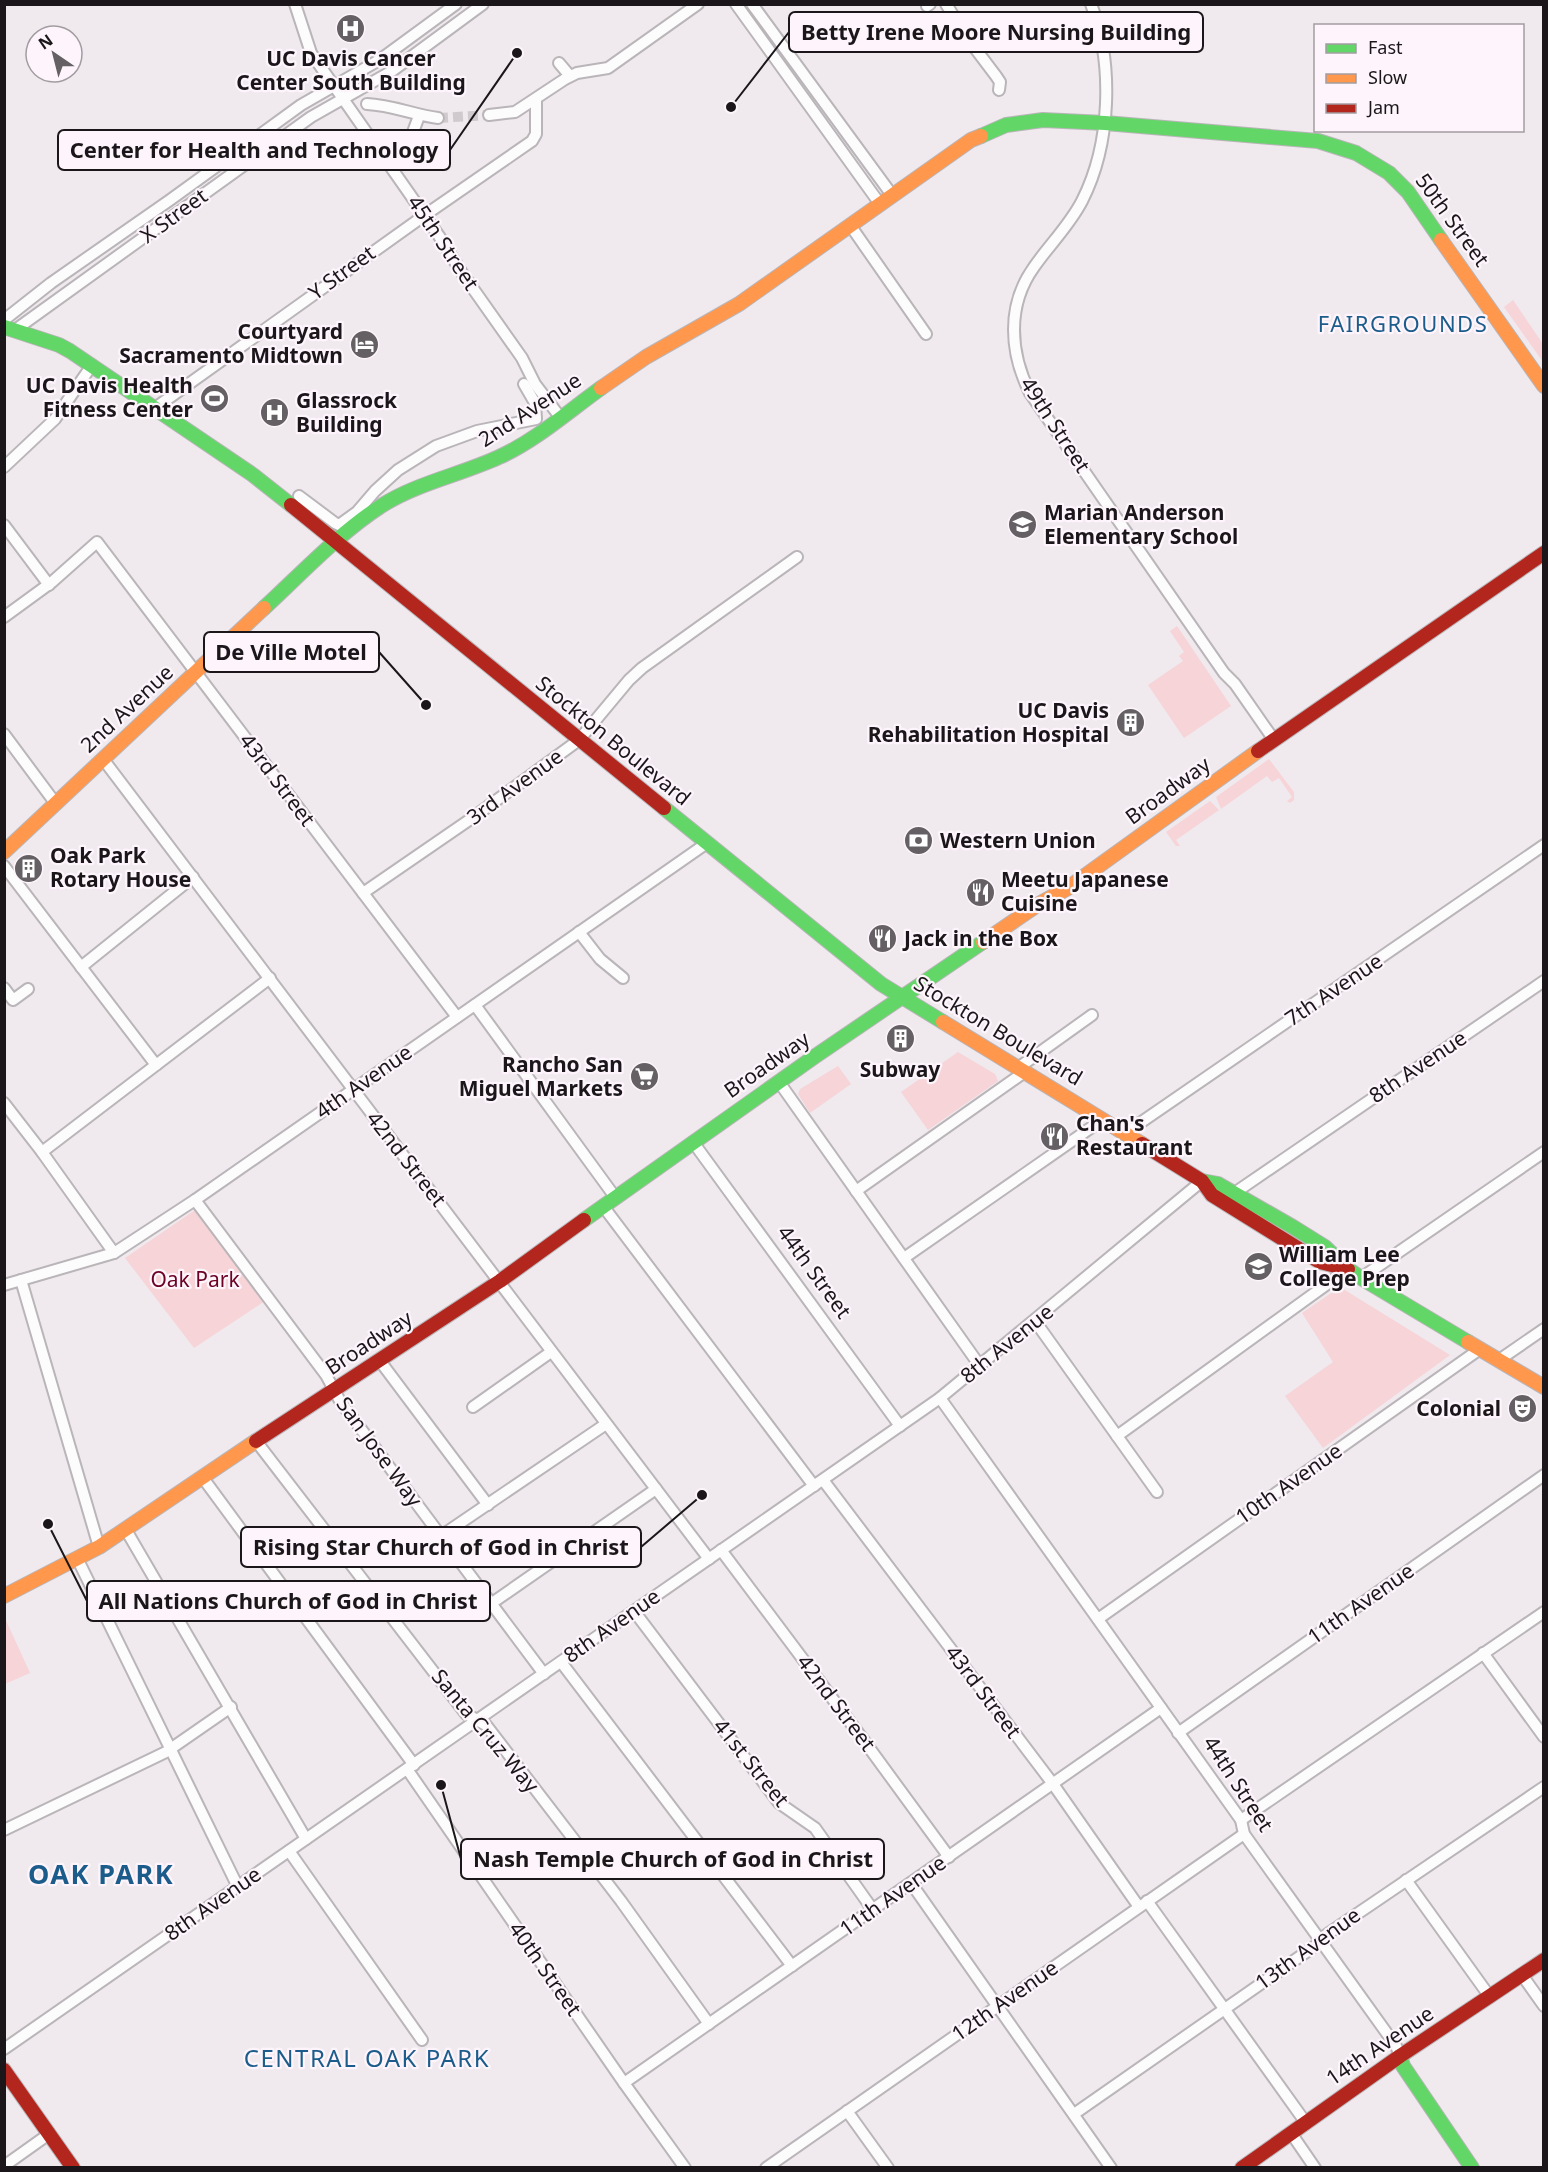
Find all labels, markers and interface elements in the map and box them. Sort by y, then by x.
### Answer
hospital icon: UC Davis Cancer Center South Building [335,12,367,44]
callout: Betty Irene Moore Nursing Building [789,12,1203,52]
text: Betty Irene Moore Nursing Building [801,16,1191,46]
north arrow [24,24,84,84]
legend [1314,24,1524,132]
text: N [34,29,57,54]
text: Fast [1368,35,1403,59]
place label: UC Davis Cancer Center South Building [236,44,466,96]
text: Slow [1368,65,1407,89]
text: Jam [1366,95,1400,119]
callout: Center for Health and Technology [58,130,450,170]
text: Center for Health and Technology [70,134,439,164]
street label: 50th Street [1410,167,1496,272]
street label: X Street [134,181,213,249]
street label: 45th Street [402,190,486,296]
street label: Y Street [302,238,381,306]
district label: FAIRGROUNDS [1318,308,1488,338]
place label: Courtyard Sacramento Midtown [119,317,343,369]
hotel icon: Courtyard Sacramento Midtown [348,328,380,360]
street label: 2nd Avenue [473,366,586,453]
place label: UC Davis Health Fitness Center [26,371,194,423]
street label: 49th Street [1014,371,1097,478]
sports icon: UC Davis Health Fitness Center [198,382,230,414]
place label: Glassrock Building [296,386,398,438]
hospital icon: Glassrock Building [259,397,291,429]
place label: Marian Anderson Elementary School [1044,498,1238,550]
school or university icon: Marian Anderson Elementary School [1007,509,1039,541]
callout: De Ville Motel [204,632,379,672]
text: De Ville Motel [215,636,367,666]
street label: 2nd Avenue [74,658,179,758]
street label: Stockton Boulevard [530,669,697,811]
place label: UC Davis Rehabilitation Hospital [868,696,1109,748]
building icon: UC Davis Rehabilitation Hospital [1114,707,1146,739]
street label: 43rd Street [234,727,322,832]
street label: 3rd Avenue [461,742,568,831]
street label: Broadway [1119,750,1216,830]
bank icon: Western Union [903,825,935,857]
place label: Western Union [940,826,1096,854]
place label: Oak Park Rotary House [50,841,191,893]
building icon: Oak Park Rotary House [13,852,45,884]
place label: Meetu Japanese Cuisine [1001,865,1169,917]
restaurant icon: Meetu Japanese Cuisine [964,876,996,908]
restaurant icon: Jack in the Box [867,923,899,955]
place label: Jack in the Box [902,924,1059,952]
street label: 7th Avenue [1279,946,1388,1032]
street label: Stockton Boulevard [909,969,1088,1091]
building icon: Subway [884,1023,916,1055]
street label: 8th Avenue [1363,1023,1472,1109]
street label: Broadway [718,1024,815,1104]
street label: 4th Avenue [310,1038,417,1125]
place label: Rancho San Miguel Markets [459,1050,623,1102]
place label: Subway [860,1055,940,1083]
supermarket icon: Rancho San Miguel Markets [628,1061,660,1093]
street label: 42nd Street [361,1105,453,1212]
place label: Chan's Restaurant [1076,1109,1193,1161]
restaurant icon: Chan's Restaurant [1039,1120,1071,1152]
street label: 44th Street [772,1219,858,1324]
place label: William Lee College Prep [1279,1240,1410,1292]
school or university icon: William Lee College Prep [1242,1251,1274,1283]
park label: Oak Park [150,1265,240,1293]
street label: 8th Avenue [954,1297,1059,1389]
street label: Broadway [320,1303,418,1381]
street label: San Jose Way [331,1391,429,1512]
theatre icon: Colonial [1506,1393,1538,1425]
place label: Colonial [1416,1394,1501,1422]
street label: 10th Avenue [1230,1436,1347,1530]
callout: Rising Star Church of God in Christ [241,1527,641,1567]
text: Rising Star Church of God in Christ [253,1531,629,1561]
street label: 11th Avenue [1302,1556,1419,1650]
callout: All Nations Church of God in Christ [87,1581,490,1621]
street label: 8th Avenue [558,1582,665,1669]
text: All Nations Church of God in Christ [99,1585,477,1615]
street label: 43rd Street [940,1639,1028,1744]
street label: 42nd Street [791,1648,883,1757]
street label: Santa Cruz Way [426,1663,546,1798]
street label: 41st Street [708,1712,796,1813]
street label: 44th Street [1197,1730,1280,1837]
callout: Nash Temple Church of God in Christ [461,1839,884,1879]
text: Nash Temple Church of God in Christ [473,1843,873,1873]
street label: 11th Avenue [834,1848,951,1942]
district label: OAK PARK [28,1855,174,1892]
street label: 8th Avenue [159,1860,266,1947]
street label: 13th Avenue [1249,1900,1366,1996]
street label: 40th Street [503,1916,589,2021]
street label: 12th Avenue [946,1953,1063,2047]
street label: 14th Avenue [1320,1999,1439,2091]
district label: CENTRAL OAK PARK [244,2041,490,2074]

